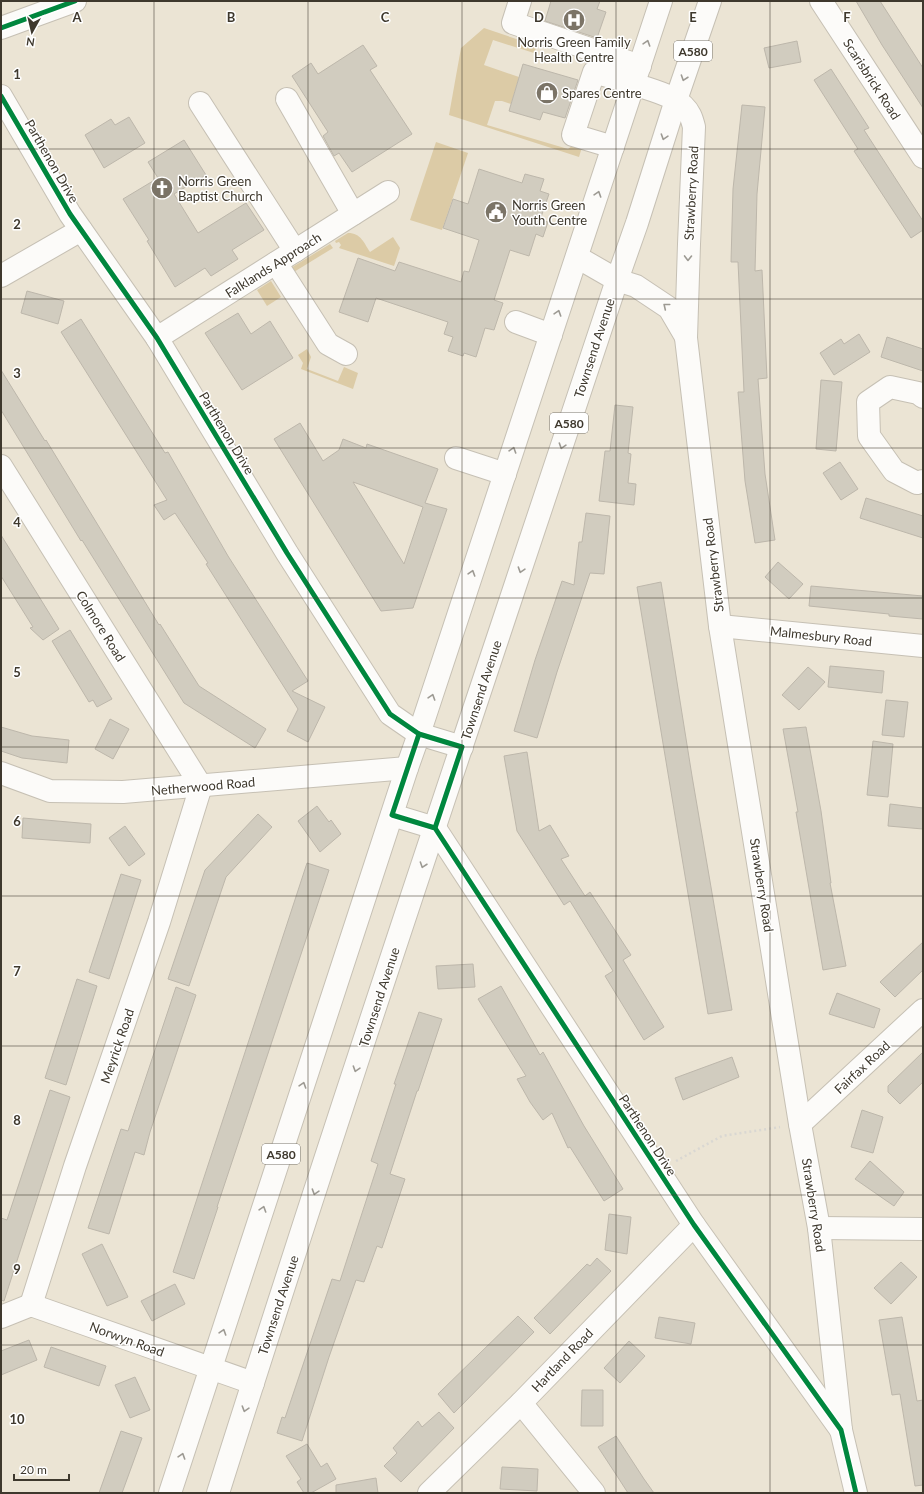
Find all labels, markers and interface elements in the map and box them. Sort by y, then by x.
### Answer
hospital icon: Norris Green Family Health Centre [561,7,587,33]
text: A [71,9,82,25]
text: B [227,9,236,25]
text: C [381,9,390,25]
text: D [534,9,544,25]
text: E [689,9,697,25]
text: F [843,9,851,25]
north arrow [12,12,52,52]
place label: Norris Green Family Health Centre [517,34,631,65]
text: N [25,35,36,49]
street label: Scarisbrick Road [840,36,904,122]
one-way arrow [642,40,651,47]
road number: A580 [674,41,712,61]
text: 1 [13,66,21,82]
one-way arrow [680,74,689,81]
shop icon: Spares Centre [534,80,560,106]
place label: Spares Centre [562,85,642,101]
street label: Parthenon Drive [22,116,82,206]
one-way arrow [660,133,669,140]
street label: Strawberry Road [681,145,701,241]
place label: Norris Green Baptist Church [178,173,263,204]
church icon: Norris Green Baptist Church [149,175,175,201]
one-way arrow [593,190,601,197]
place label: Norris Green Youth Centre [512,197,587,228]
public building icon: Norris Green Youth Centre [483,199,509,225]
text: 2 [13,216,21,232]
street label: Falklands Approach [222,229,324,301]
one-way arrow [684,255,692,261]
street label: Townsend Avenue [570,296,618,400]
one-way arrow [663,304,670,311]
one-way arrow [553,310,562,317]
text: 3 [13,365,21,381]
street label: Parthenon Drive [196,389,258,477]
road number: A580 [550,413,588,433]
one-way arrow [558,443,567,450]
one-way arrow [508,447,517,454]
text: 4 [13,514,21,530]
street label: Strawberry Road [699,517,727,613]
one-way arrow [517,566,526,573]
one-way arrow [467,570,476,577]
street label: Colmore Road [73,588,129,664]
street label: Malmesbury Road [769,623,873,649]
street label: Townsend Avenue [457,638,505,742]
text: 5 [13,664,21,680]
one-way arrow [427,694,435,701]
street label: Netherwood Road [150,773,256,799]
text: 6 [13,813,21,829]
street label: Strawberry Road [747,837,777,933]
one-way arrow [419,862,427,869]
street label: Townsend Avenue [355,945,403,1049]
text: 7 [13,963,21,979]
street label: Meyrick Road [97,1006,137,1086]
street label: Fairfax Road [831,1037,893,1097]
one-way arrow [352,1065,361,1072]
one-way arrow [298,1082,307,1089]
street label: Parthenon Drive [616,1091,680,1179]
text: 8 [13,1112,21,1128]
road number: A580 [262,1144,300,1164]
street label: Strawberry Road [799,1157,829,1253]
one-way arrow [311,1188,320,1195]
one-way arrow [258,1205,267,1212]
street label: Townsend Avenue [254,1253,302,1357]
text: 9 [13,1261,21,1277]
street label: Norwyn Road [88,1318,166,1360]
street label: Hartland Road [528,1325,596,1395]
one-way arrow [218,1329,226,1336]
one-way arrow [241,1405,250,1412]
text: 10 [9,1411,25,1427]
one-way arrow [177,1453,186,1460]
scale bar [14,1456,69,1482]
text: 20 m [20,1462,47,1477]

